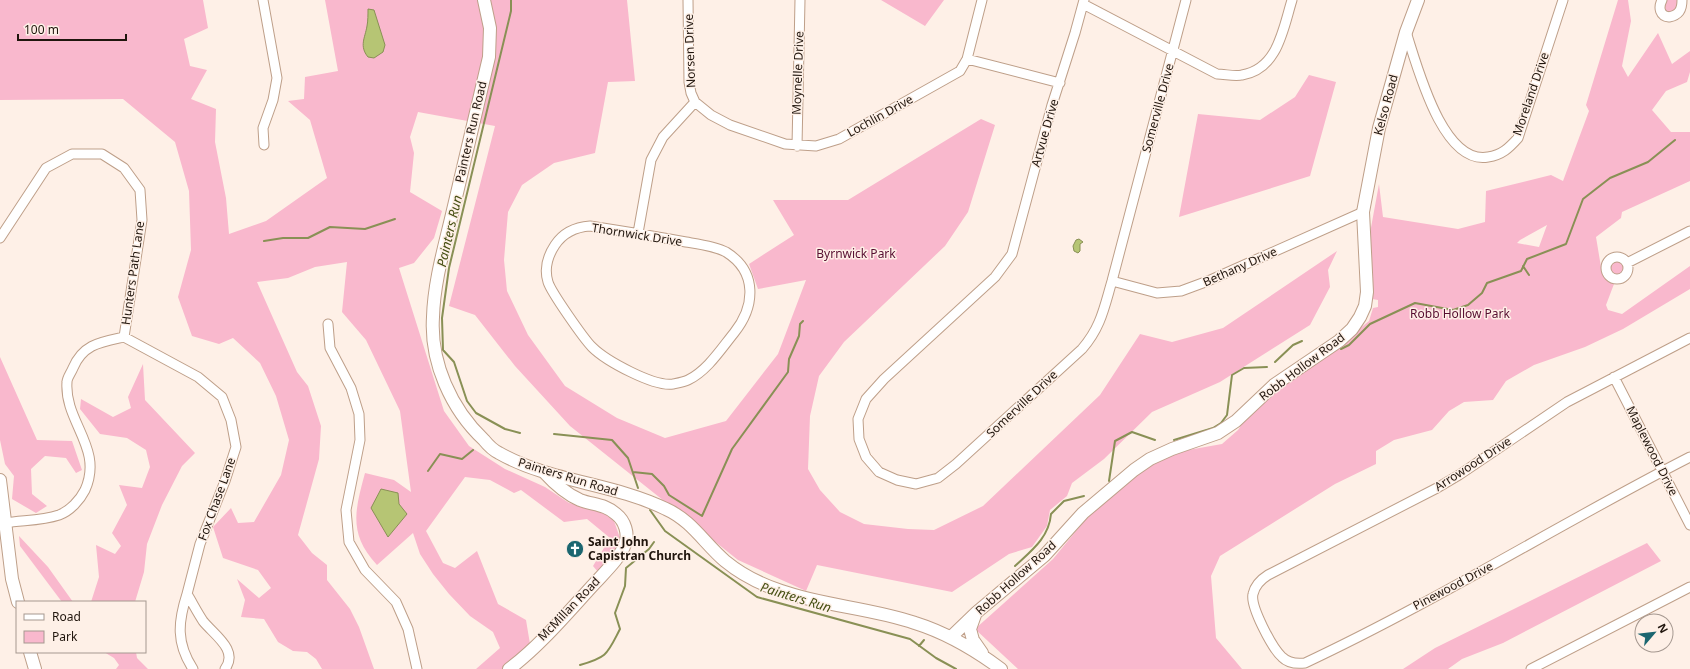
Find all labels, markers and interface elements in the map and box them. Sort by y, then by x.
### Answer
street label: Norsen Drive [680,13,699,88]
scale bar [18,16,126,42]
text: 100 m [24,21,59,38]
street label: Moynelle Drive [788,30,807,115]
street label: Moreland Drive [1508,50,1553,138]
street label: Somerville Drive [1137,61,1178,154]
street label: Kelso Road [1369,73,1402,137]
street label: Painters Run Road [451,79,490,184]
street label: Lochlin Drive [844,90,916,141]
street label: Artvue Drive [1027,97,1062,169]
water label: Painters Run [432,193,466,269]
street label: Thornwick Drive [591,219,684,250]
street label: Hunters Path Lane [117,220,148,326]
street label: Bethany Drive [1200,243,1280,290]
park label: Byrnwick Park [816,245,896,262]
park label: Robb Hollow Park [1410,305,1511,322]
street label: Robb Hollow Road [1255,329,1348,404]
street label: Somerville Drive [982,366,1061,441]
street label: Maplewood Drive [1622,403,1683,499]
street label: Arrowood Drive [1431,432,1515,495]
street label: Painters Run Road [516,453,620,500]
street label: Fox Chase Lane [194,455,240,543]
place label: Saint John Capistran Church [588,533,691,564]
street label: Robb Hollow Road [972,537,1060,619]
church icon: Saint John Capistran Church [565,539,585,559]
street label: Pinewood Drive [1410,557,1496,614]
street label: McMillan Road [534,573,604,644]
water label: Painters Run [758,578,834,616]
legend [16,601,146,653]
text: Road [52,608,81,625]
north arrow [1634,613,1674,653]
text: N [1655,621,1672,636]
text: Park [52,628,78,645]

